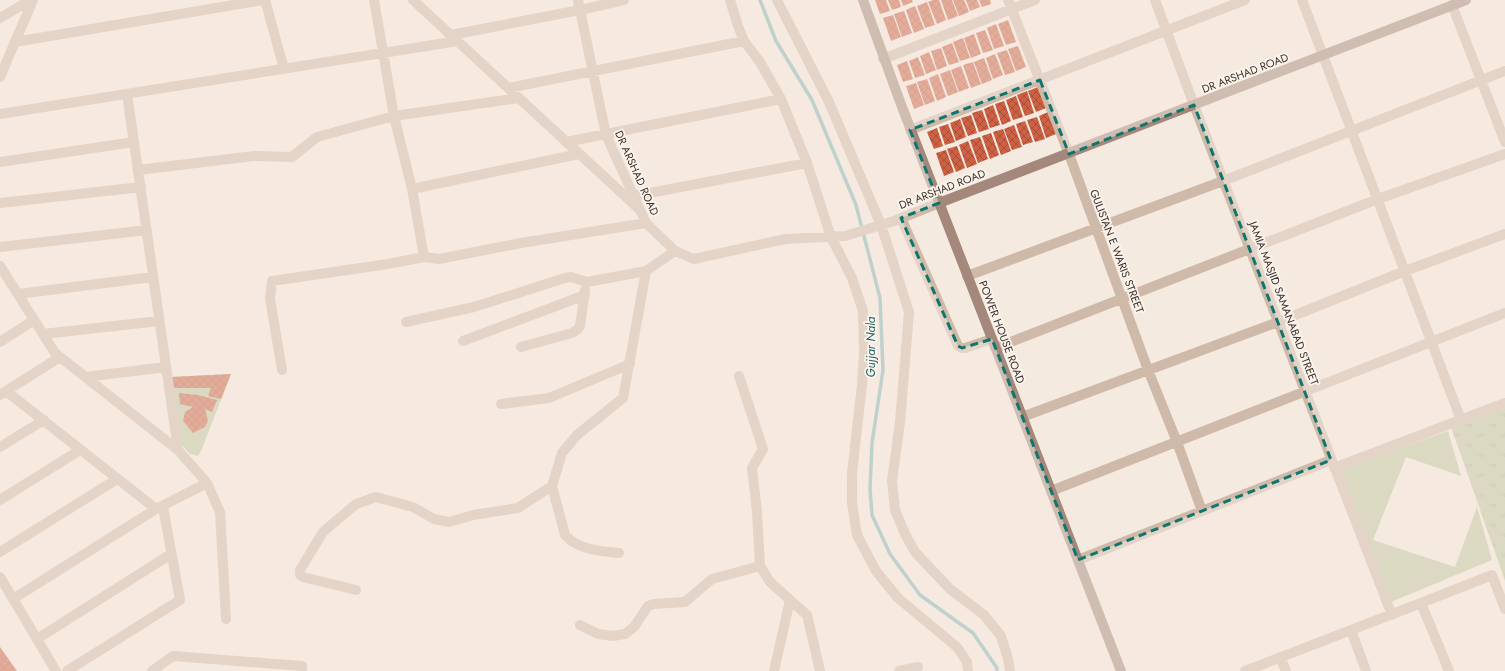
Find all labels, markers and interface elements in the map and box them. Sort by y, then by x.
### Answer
street label: DR ARSHAD ROAD [1199,49,1291,97]
street label: DR ARSHAD ROAD [611,128,663,219]
street label: DR ARSHAD ROAD [896,165,988,213]
street label: GULISTAN E WARIS STREET [1086,187,1148,315]
street label: JAMIA MASJID SAMANABAD STREET [1245,217,1323,387]
street label: POWER HOUSE ROAD [975,278,1029,386]
water label: Gujjar Nala [862,316,880,377]

